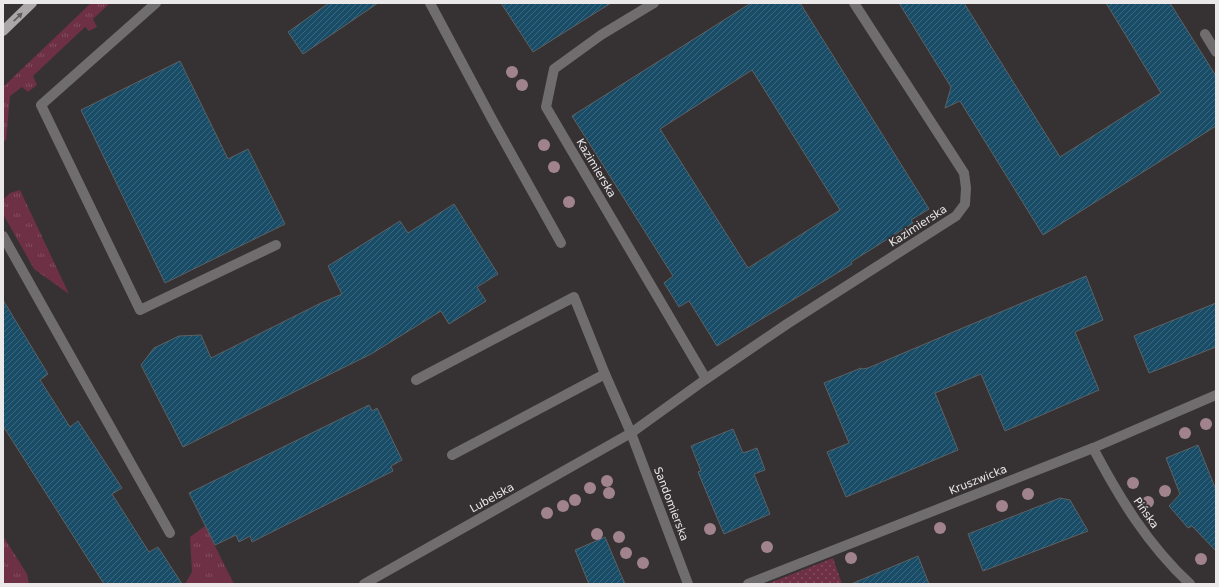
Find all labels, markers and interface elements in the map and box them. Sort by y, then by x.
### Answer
one-way arrow [13,12,23,22]
street label: Kazimierska [573,136,619,200]
street label: Kazimierska [887,202,949,250]
street label: Kruszwicka [947,463,1009,497]
street label: Sandomierska [651,465,691,543]
street label: Lubelska [468,481,516,515]
street label: Pińska [1131,495,1161,531]

